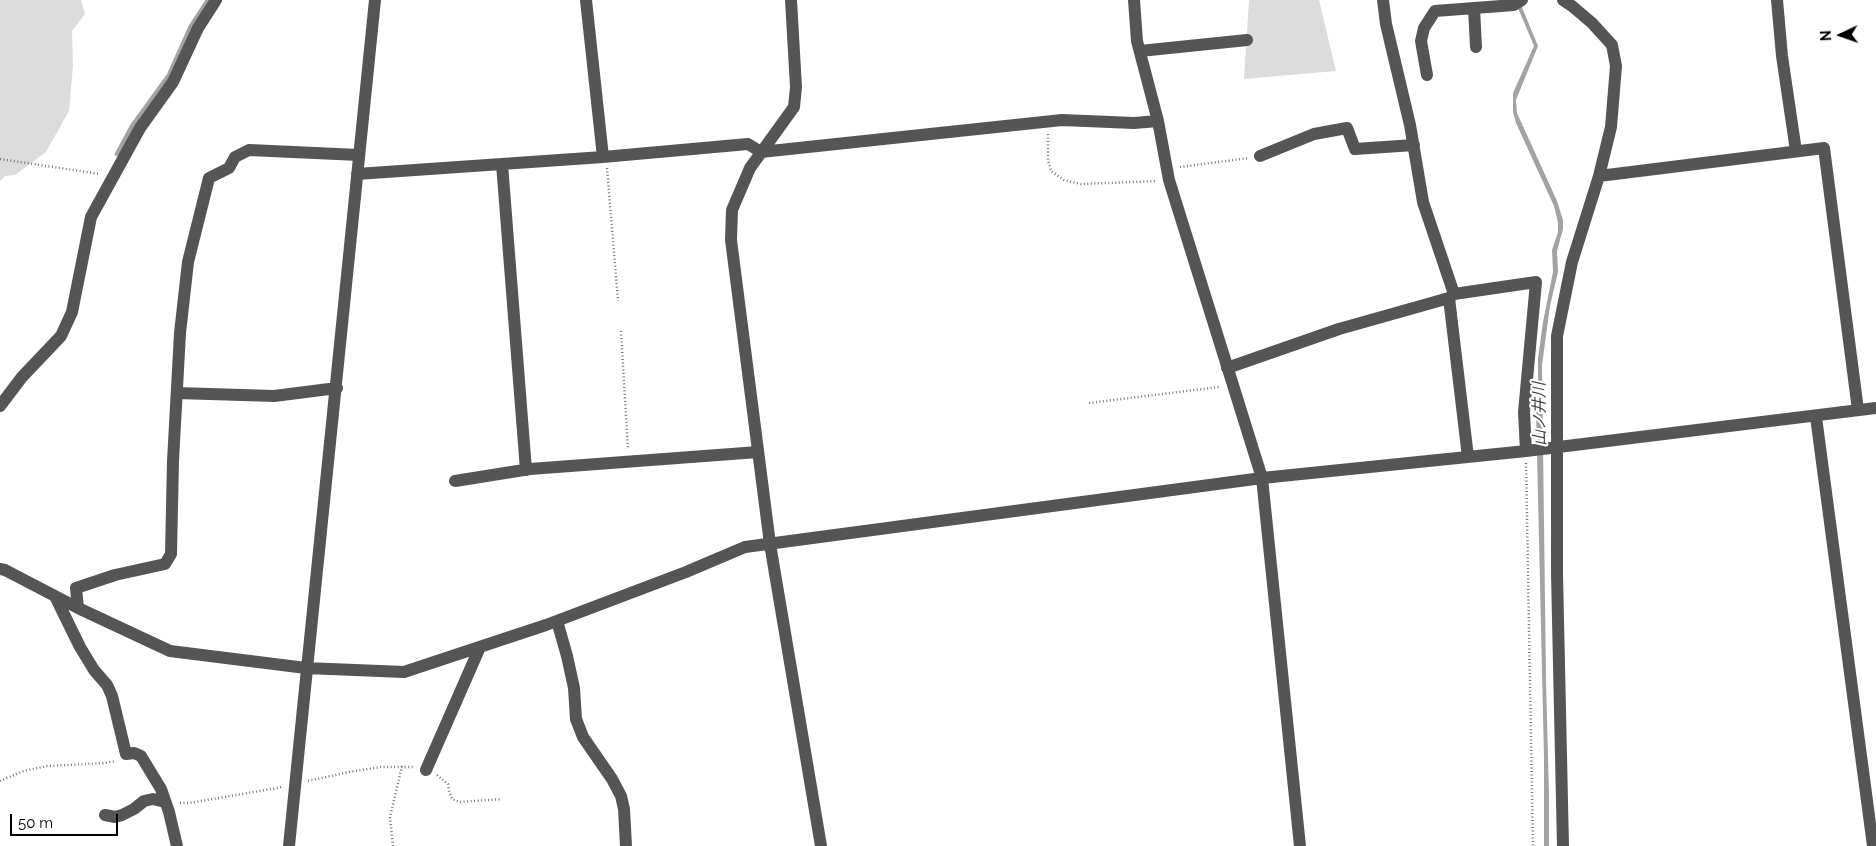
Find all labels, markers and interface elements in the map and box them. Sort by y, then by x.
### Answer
north arrow [1816,10,1866,60]
text: N [1818,30,1834,42]
water label: 山ノ井川 [1530,382,1550,446]
scale bar [12,804,120,836]
text: 50 m [18,814,53,832]

